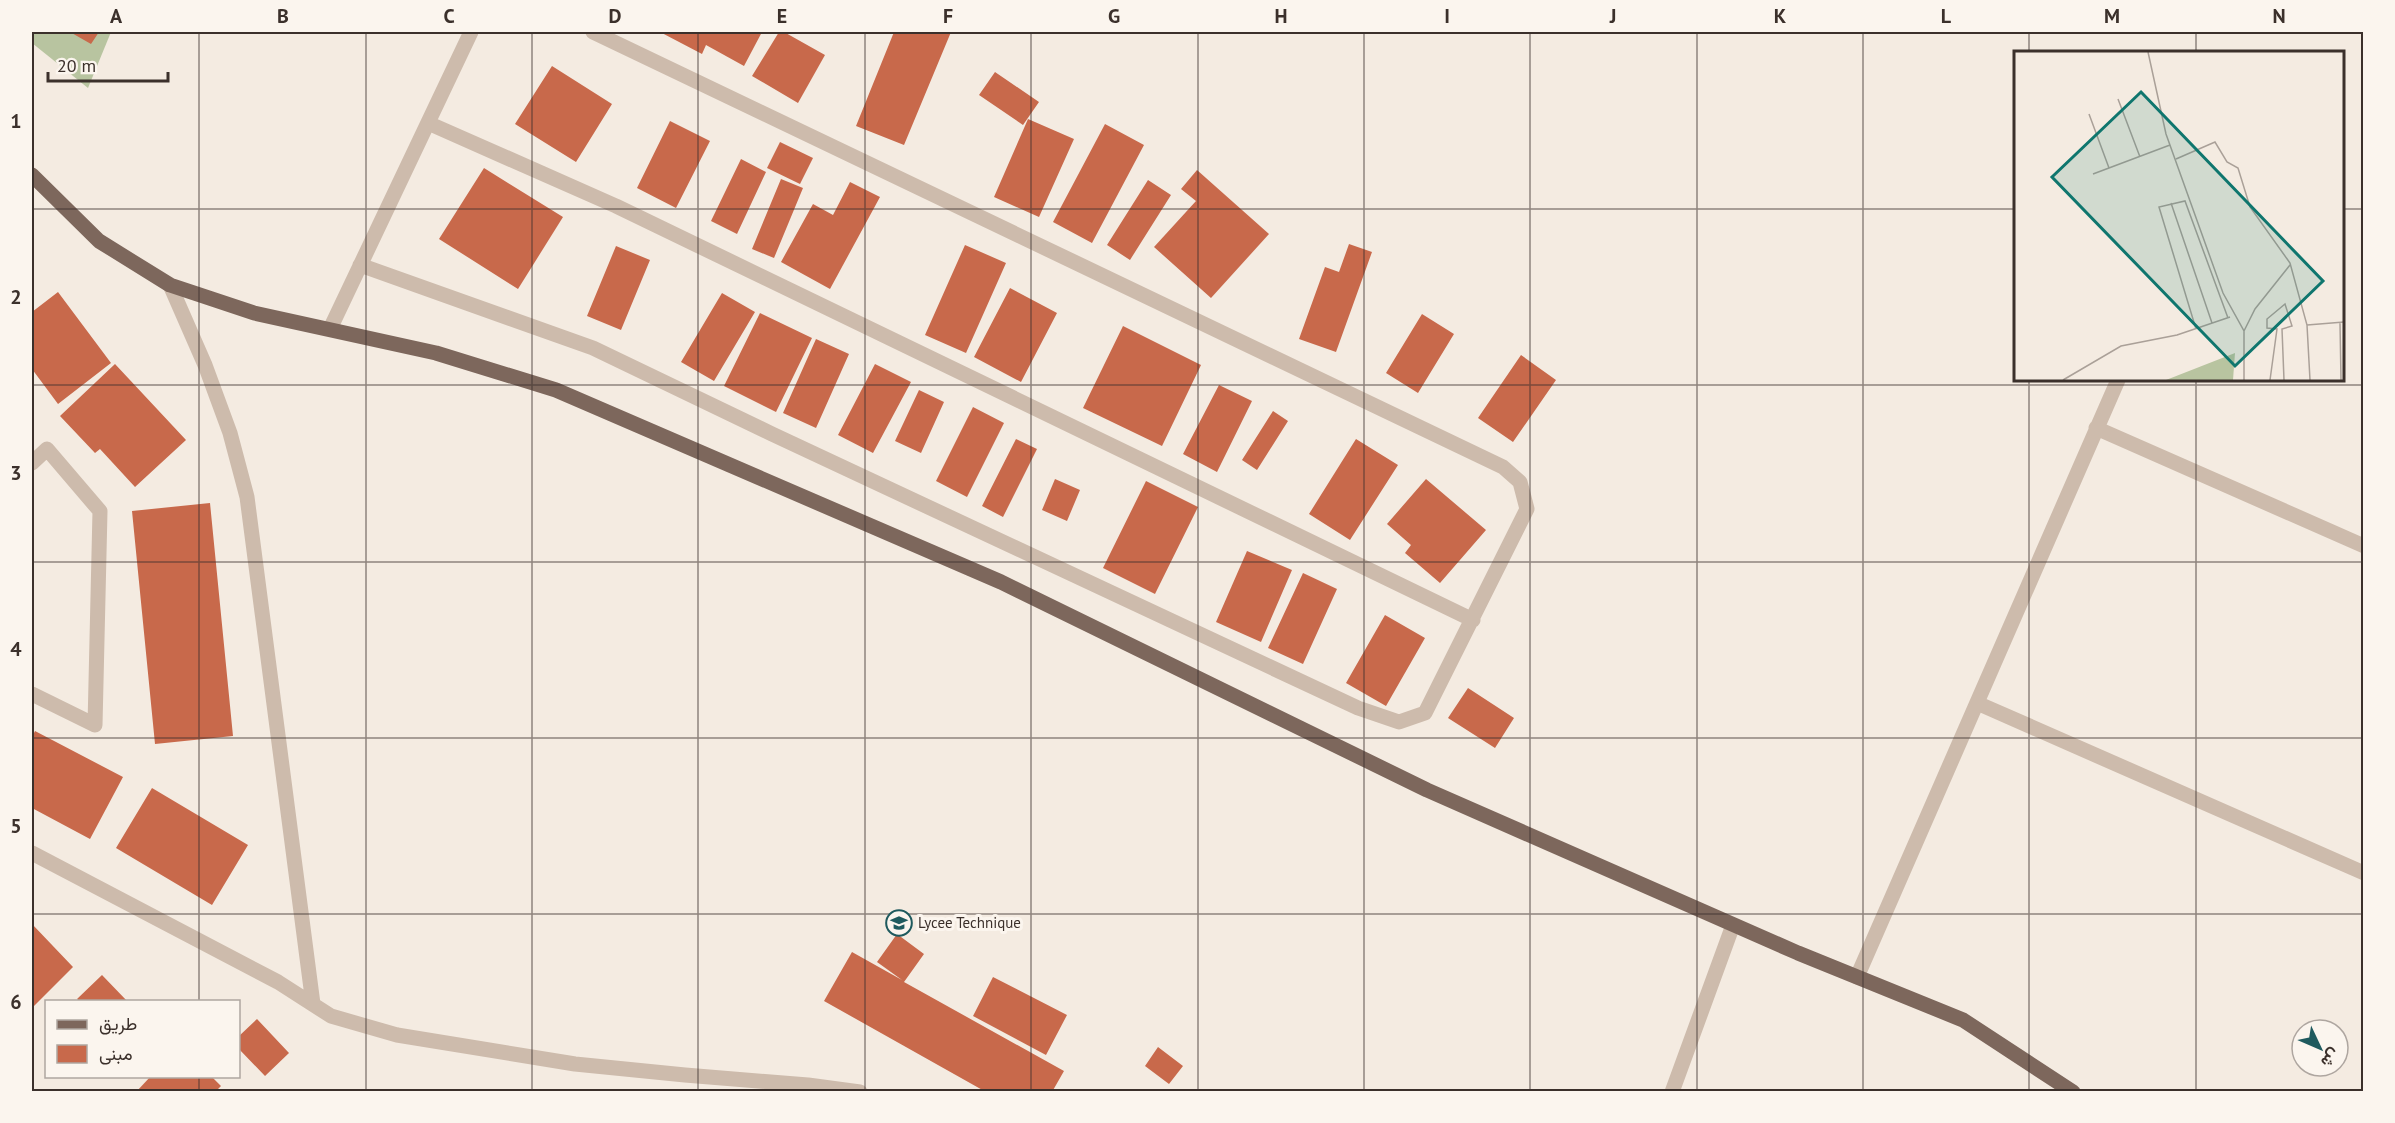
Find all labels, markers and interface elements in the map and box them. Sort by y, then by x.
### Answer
text: A [110,3,123,29]
text: B [277,3,289,29]
text: C [443,3,455,29]
text: D [609,3,622,29]
text: E [777,3,787,29]
text: F [943,3,953,29]
text: G [1108,3,1120,29]
text: H [1274,3,1288,29]
text: I [1444,3,1450,29]
text: J [1609,3,1616,29]
text: K [1774,3,1787,29]
text: L [1941,3,1952,29]
text: M [2104,3,2120,29]
text: N [2272,3,2286,29]
scale bar [48,45,168,83]
inset map [2014,51,2344,381]
text: 20 m [57,54,96,77]
text: 1 [10,108,22,134]
text: 2 [10,284,22,310]
text: 3 [10,460,22,486]
text: 4 [10,636,22,662]
text: 5 [10,813,22,839]
school or university icon: Lycee Technique [884,908,914,938]
place label: Lycee Technique [918,913,1021,932]
text: 6 [10,989,22,1015]
legend [45,1000,240,1078]
text: طريق [99,1012,137,1035]
north arrow [2290,1018,2350,1078]
text: مبنى [99,1042,133,1065]
text: ش [2317,1045,2345,1072]

